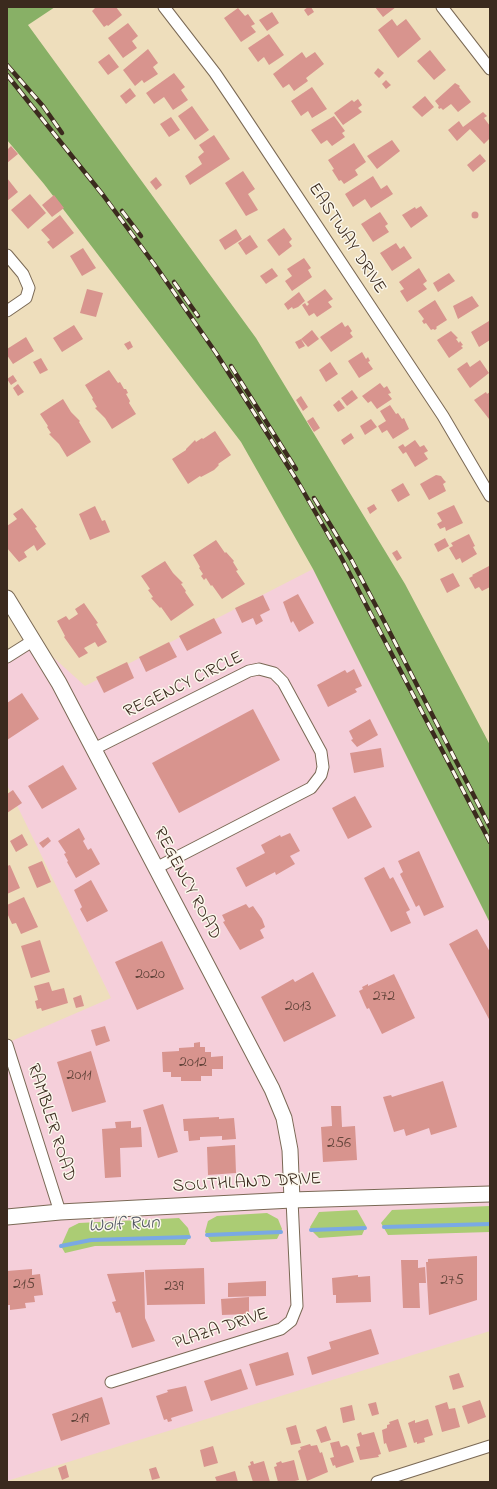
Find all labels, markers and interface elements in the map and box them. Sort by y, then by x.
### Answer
street label: EASTWAY DRIVE [302,180,390,298]
street label: REGENCY CIRCLE [121,648,247,724]
street label: REGENCY ROAD [147,824,225,944]
house number: 2020 [135,965,165,985]
house number: 272 [373,987,395,1007]
house number: 2013 [285,997,311,1017]
house number: 2012 [179,1053,207,1073]
street label: RAMBLER ROAD [21,1061,79,1185]
house number: 2011 [66,1066,92,1086]
house number: 256 [327,1134,351,1154]
street label: SOUTHLAND DRIVE [172,1169,322,1199]
water label: Wolf Run [88,1213,160,1239]
house number: 275 [440,1271,464,1291]
house number: 215 [13,1275,35,1295]
house number: 239 [164,1277,184,1297]
street label: PLAZA DRIVE [171,1304,271,1356]
house number: 219 [71,1409,89,1429]

